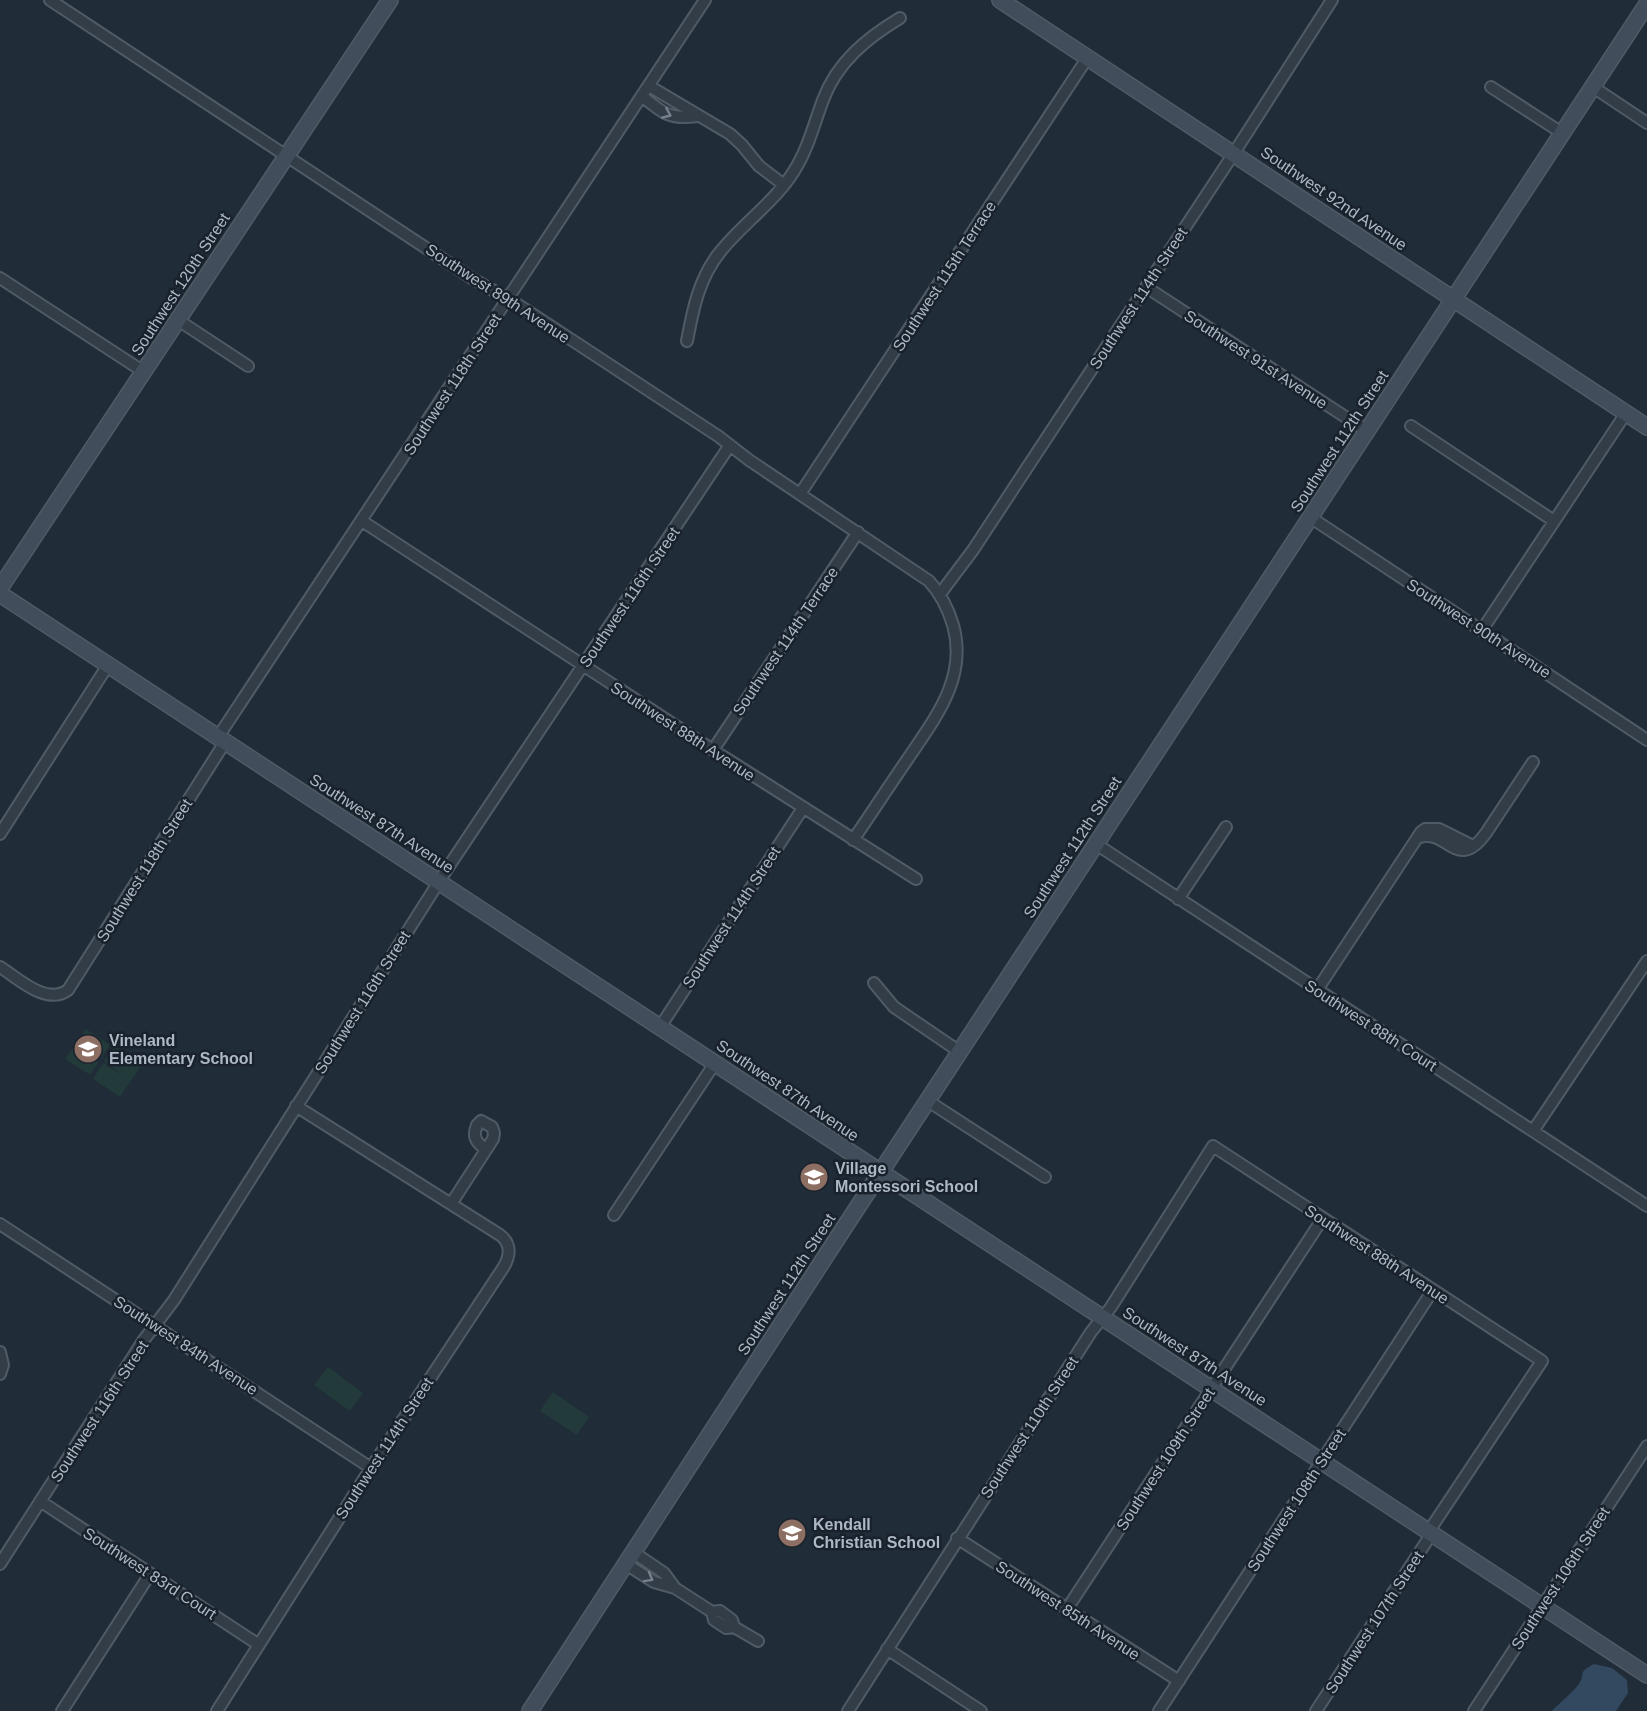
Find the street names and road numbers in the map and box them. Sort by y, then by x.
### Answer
street label: Southwest 92nd Avenue [1258,143,1410,254]
street label: Southwest 115th Terrace [889,198,999,355]
street label: Southwest 120th Street [128,209,233,359]
street label: Southwest 114th Street [1086,224,1191,372]
street label: Southwest 89th Avenue [423,241,573,346]
street label: Southwest 91st Avenue [1181,307,1330,412]
street label: Southwest 118th Street [400,310,505,458]
street label: Southwest 112th Street [1287,367,1392,515]
street label: Southwest 116th Street [576,524,683,670]
street label: Southwest 114th Terrace [729,564,842,719]
street label: Southwest 90th Avenue [1404,576,1554,681]
street label: Southwest 88th Avenue [608,679,758,784]
street label: Southwest 87th Avenue [307,771,457,876]
street label: Southwest 112th Street [1020,773,1125,921]
street label: Southwest 118th Street [93,795,196,945]
street label: Southwest 114th Street [679,843,784,991]
street label: Southwest 116th Street [311,927,414,1077]
street label: Southwest 88th Court [1302,976,1440,1075]
street label: Southwest 87th Avenue [713,1036,862,1144]
street label: Southwest 88th Avenue [1302,1202,1452,1307]
street label: Southwest 112th Street [734,1210,839,1358]
street label: Southwest 84th Avenue [111,1293,261,1398]
street label: Southwest 87th Avenue [1120,1304,1270,1409]
street label: Southwest 116th Street [47,1337,152,1485]
street label: Southwest 110th Street [977,1353,1082,1501]
street label: Southwest 114th Street [332,1374,437,1522]
street label: Southwest 109th Street [1113,1384,1218,1534]
street label: Southwest 108th Street [1244,1425,1349,1575]
street label: Southwest 106th Street [1508,1503,1613,1653]
street label: Southwest 83rd Court [80,1524,220,1623]
street label: Southwest 107th Street [1322,1547,1427,1697]
street label: Southwest 85th Avenue [993,1558,1143,1663]

